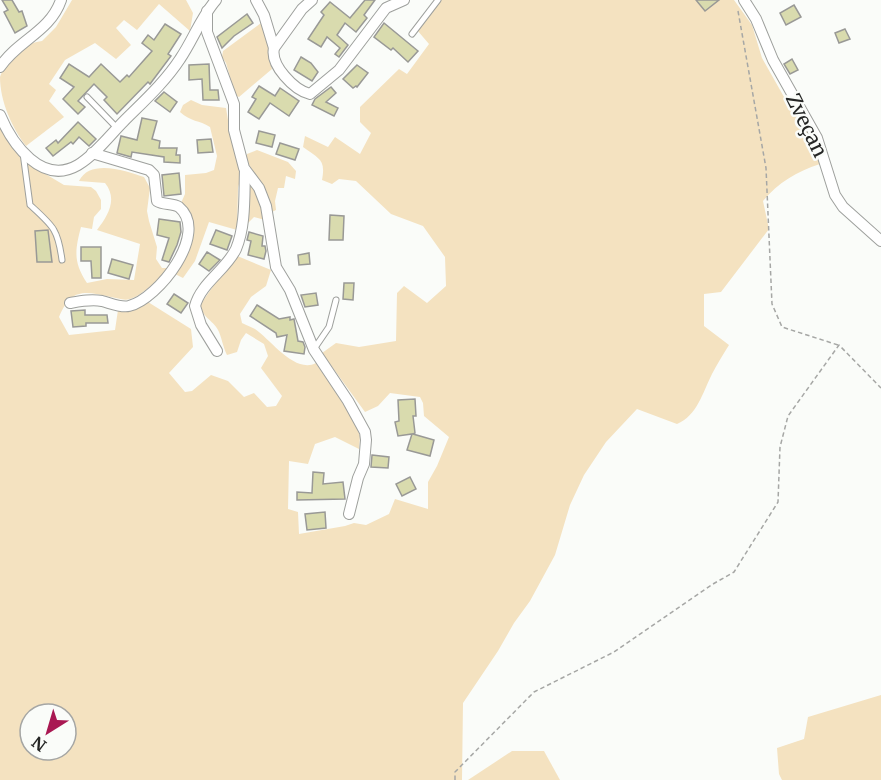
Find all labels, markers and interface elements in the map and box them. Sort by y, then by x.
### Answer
street label: Zveçan [781,89,833,161]
north arrow [18,702,78,762]
text: N [28,732,50,756]

